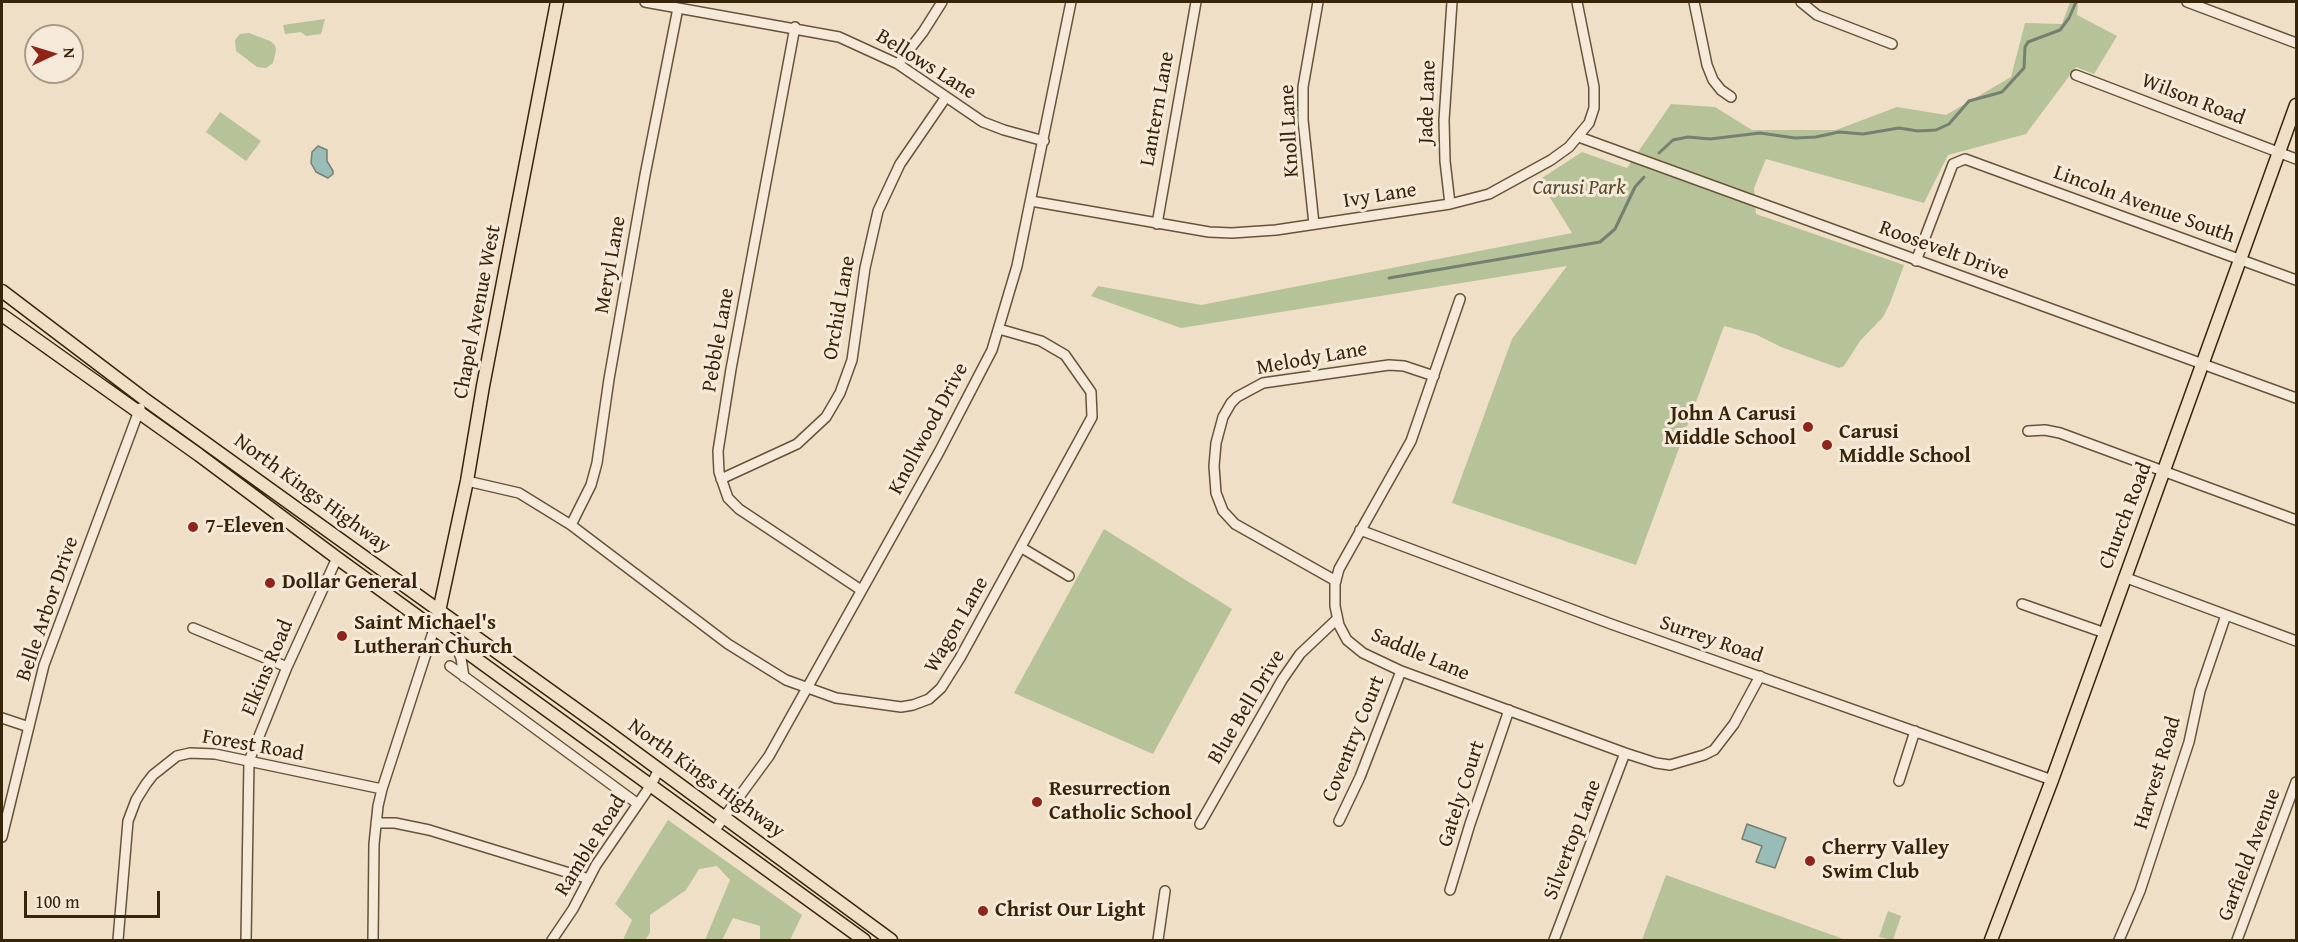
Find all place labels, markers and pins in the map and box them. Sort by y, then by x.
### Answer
place label: John A Carusi Middle School [1664,402,1796,452]
marker: John A Carusi Middle School [1801,420,1815,434]
place label: Carusi Middle School [1839,420,1971,470]
marker: Carusi Middle School [1820,438,1834,452]
place label: 7-Eleven [205,514,285,540]
marker: 7-Eleven [186,520,200,534]
place label: Dollar General [282,570,417,596]
marker: Dollar General [263,576,277,590]
place label: Saint Michael's Lutheran Church [354,611,512,661]
marker: Saint Michael's Lutheran Church [335,629,349,643]
place label: Resurrection Catholic School [1049,777,1192,827]
marker: Resurrection Catholic School [1030,795,1044,809]
place label: Cherry Valley Swim Club [1822,836,1949,886]
marker: Cherry Valley Swim Club [1803,854,1817,868]
place label: Christ Our Light [995,898,1145,924]
marker: Christ Our Light [976,904,990,918]

